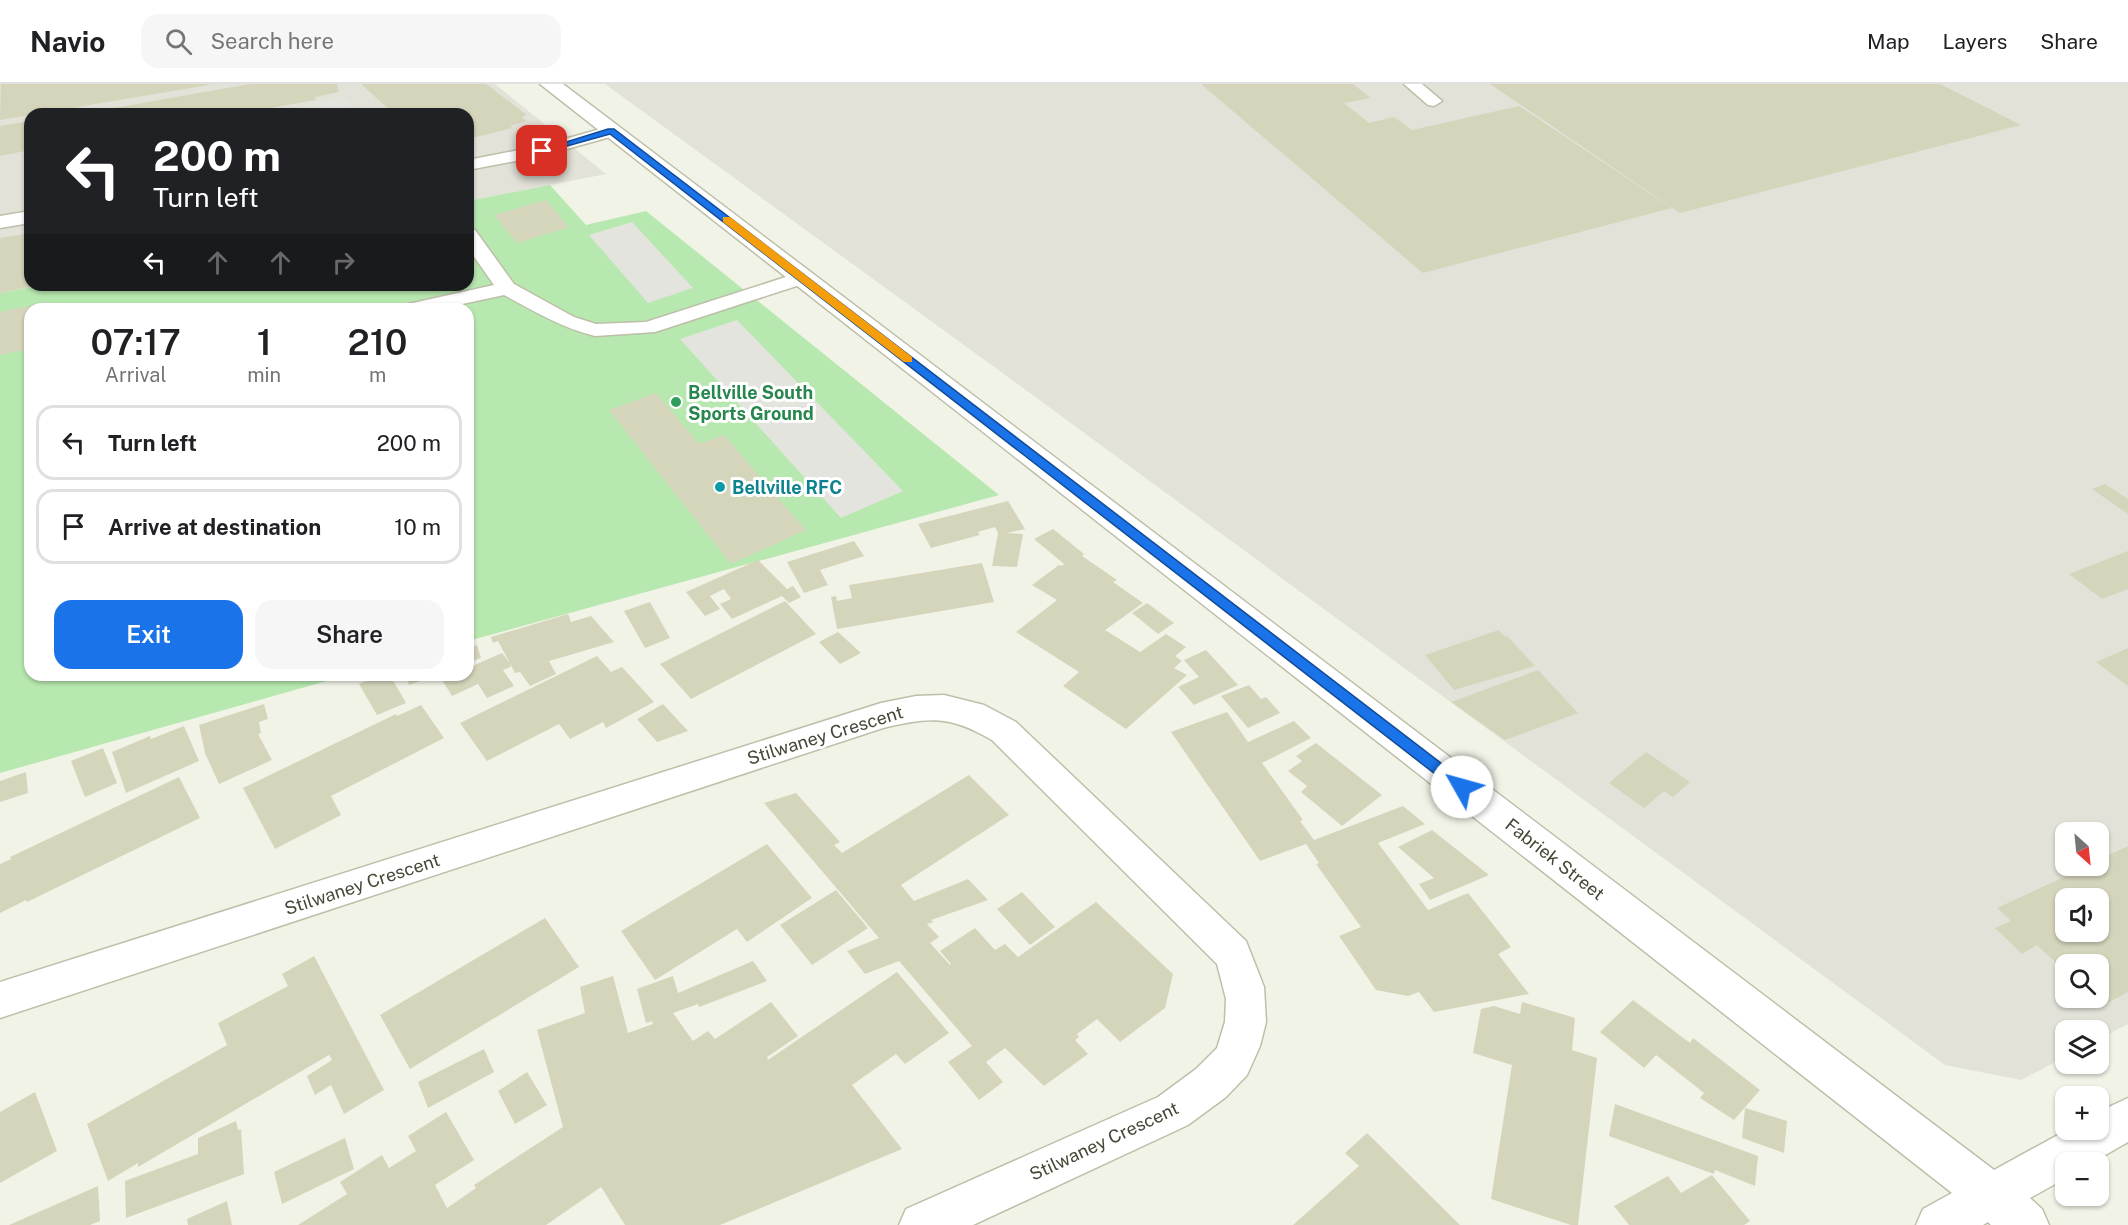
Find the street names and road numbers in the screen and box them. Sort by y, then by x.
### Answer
street label: Stilwaney Crescent [744,701,906,769]
street label: Fabriek Street [1501,814,1609,904]
street label: Stilwaney Crescent [282,849,442,919]
street label: Stilwaney Crescent [1026,1097,1182,1185]

